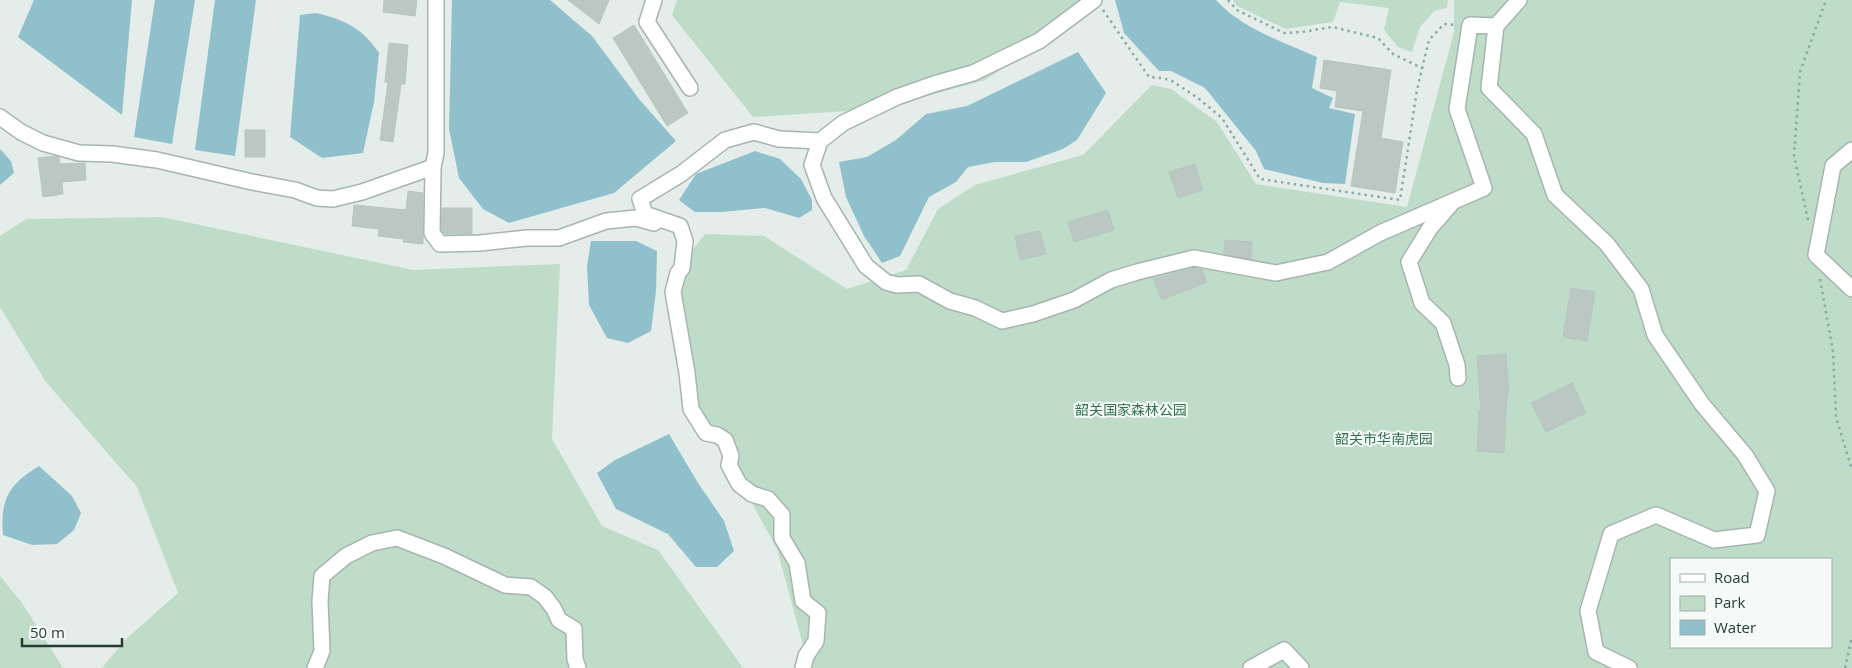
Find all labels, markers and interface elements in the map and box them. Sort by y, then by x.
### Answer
park label: 韶关国家森林公园 [1075,400,1187,419]
park label: 韶关市华南虎园 [1335,429,1433,448]
legend [1670,558,1832,648]
text: Road [1714,567,1750,587]
text: Park [1714,592,1745,612]
scale bar [22,616,122,648]
text: Water [1714,617,1756,637]
text: 50 m [30,622,65,642]

